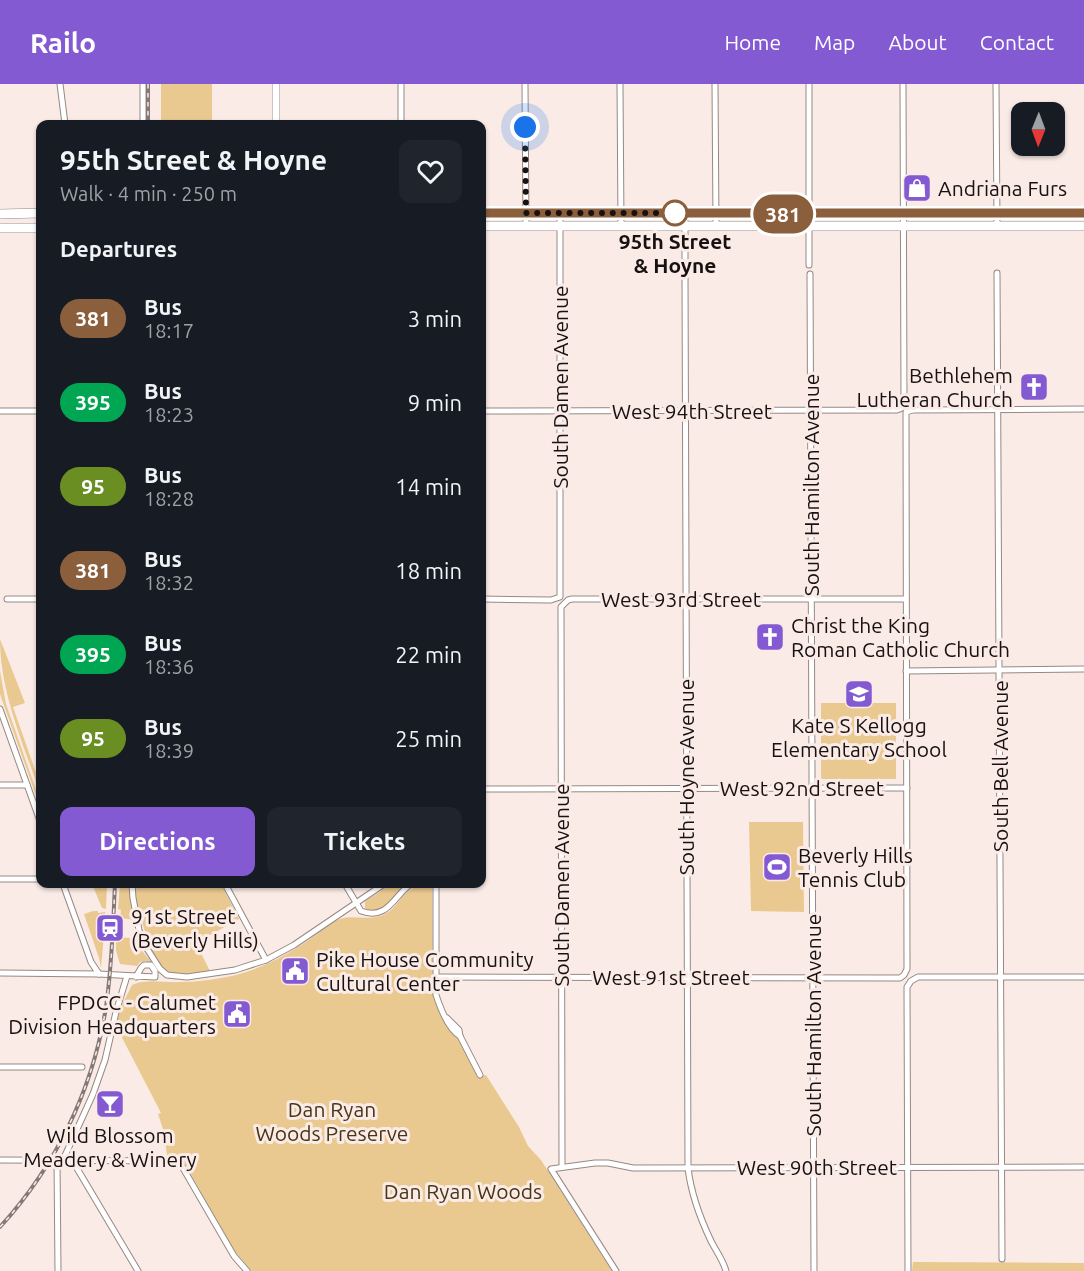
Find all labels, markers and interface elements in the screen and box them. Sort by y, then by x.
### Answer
text: Railo [30,27,96,58]
text: Home [724,30,781,54]
text: Map [814,30,855,54]
text: About [888,30,947,54]
text: Contact [980,30,1054,54]
north arrow [1011,102,1065,156]
map controls [1011,102,1065,156]
your location [510,112,540,142]
button: heart [399,140,462,203]
text: 95th Street & Hoyne [60,144,327,175]
shop icon: Andriana Furs [901,172,933,204]
place label: Andriana Furs [938,176,1067,200]
text: Walk · 4 min · 250 m [60,182,237,205]
line badge: 381 [748,194,818,234]
marker: 95th Street & Hoyne [662,200,688,226]
text: 381 [765,202,801,226]
place label: 95th Street & Hoyne [619,229,731,277]
text: Departures [60,236,177,261]
street label: South Damen Avenue [548,285,572,489]
text: Bus [144,294,182,319]
text: 381 [75,306,111,330]
text: 3 min [408,306,462,331]
text: 18:17 [144,319,194,342]
place label: Bethlehem Lutheran Church [856,363,1013,411]
church icon: Bethlehem Lutheran Church [1018,371,1050,403]
street label: South Hamilton Avenue [799,374,823,596]
text: Bus [144,378,182,403]
text: 395 [75,390,111,414]
text: 9 min [408,390,462,415]
street label: West 94th Street [612,399,772,423]
text: 18:23 [144,403,194,426]
text: Bus [144,462,182,487]
text: 95 [81,474,105,498]
text: 14 min [395,474,462,499]
text: 18:28 [144,487,194,510]
text: Bus [144,546,182,571]
text: 381 [75,558,111,582]
text: 18 min [395,558,462,583]
text: 18:32 [144,571,194,594]
street label: West 93rd Street [601,587,761,611]
place label: Christ the King Roman Catholic Church [791,613,1010,661]
church icon: Christ the King Roman Catholic Church [754,621,786,653]
text: Bus [144,630,182,655]
text: 395 [75,642,111,666]
text: 22 min [395,642,462,667]
text: 18:36 [144,655,194,678]
school or university icon: Kate S Kellogg Elementary School [843,678,875,710]
street label: South Hoyne Avenue [674,679,698,875]
street label: South Bell Avenue [988,680,1012,852]
place label: Kate S Kellogg Elementary School [771,713,947,761]
text: Bus [144,714,182,739]
text: 95 [81,726,105,750]
text: 25 min [395,726,462,751]
text: 18:39 [144,739,194,762]
street label: West 92nd Street [720,776,884,800]
street label: South Damen Avenue [549,783,573,987]
button: Directions [60,807,255,876]
button: Tickets [267,807,462,876]
place label: Beverly Hills Tennis Club [798,843,913,891]
sports icon: Beverly Hills Tennis Club [761,851,793,883]
place label: 91st Street (Beverly Hills) [131,904,259,952]
station icon: 91st Street (Beverly Hills) [94,912,126,944]
street label: South Hamilton Avenue [801,914,825,1136]
place label: Pike House Community Cultural Center [316,947,534,995]
public building icon: Pike House Community Cultural Center [279,955,311,987]
street label: West 91st Street [592,965,750,989]
place label: FPDCC - Calumet Division Headquarters [8,990,216,1038]
public building icon: FPDCC - Calumet Division Headquarters [221,998,253,1030]
bar icon: Wild Blossom Meadery & Winery [94,1088,126,1120]
park label: Dan Ryan Woods Preserve [256,1097,408,1145]
place label: Wild Blossom Meadery & Winery [23,1123,197,1171]
street label: West 90th Street [737,1155,897,1179]
park label: Dan Ryan Woods [384,1179,542,1203]

